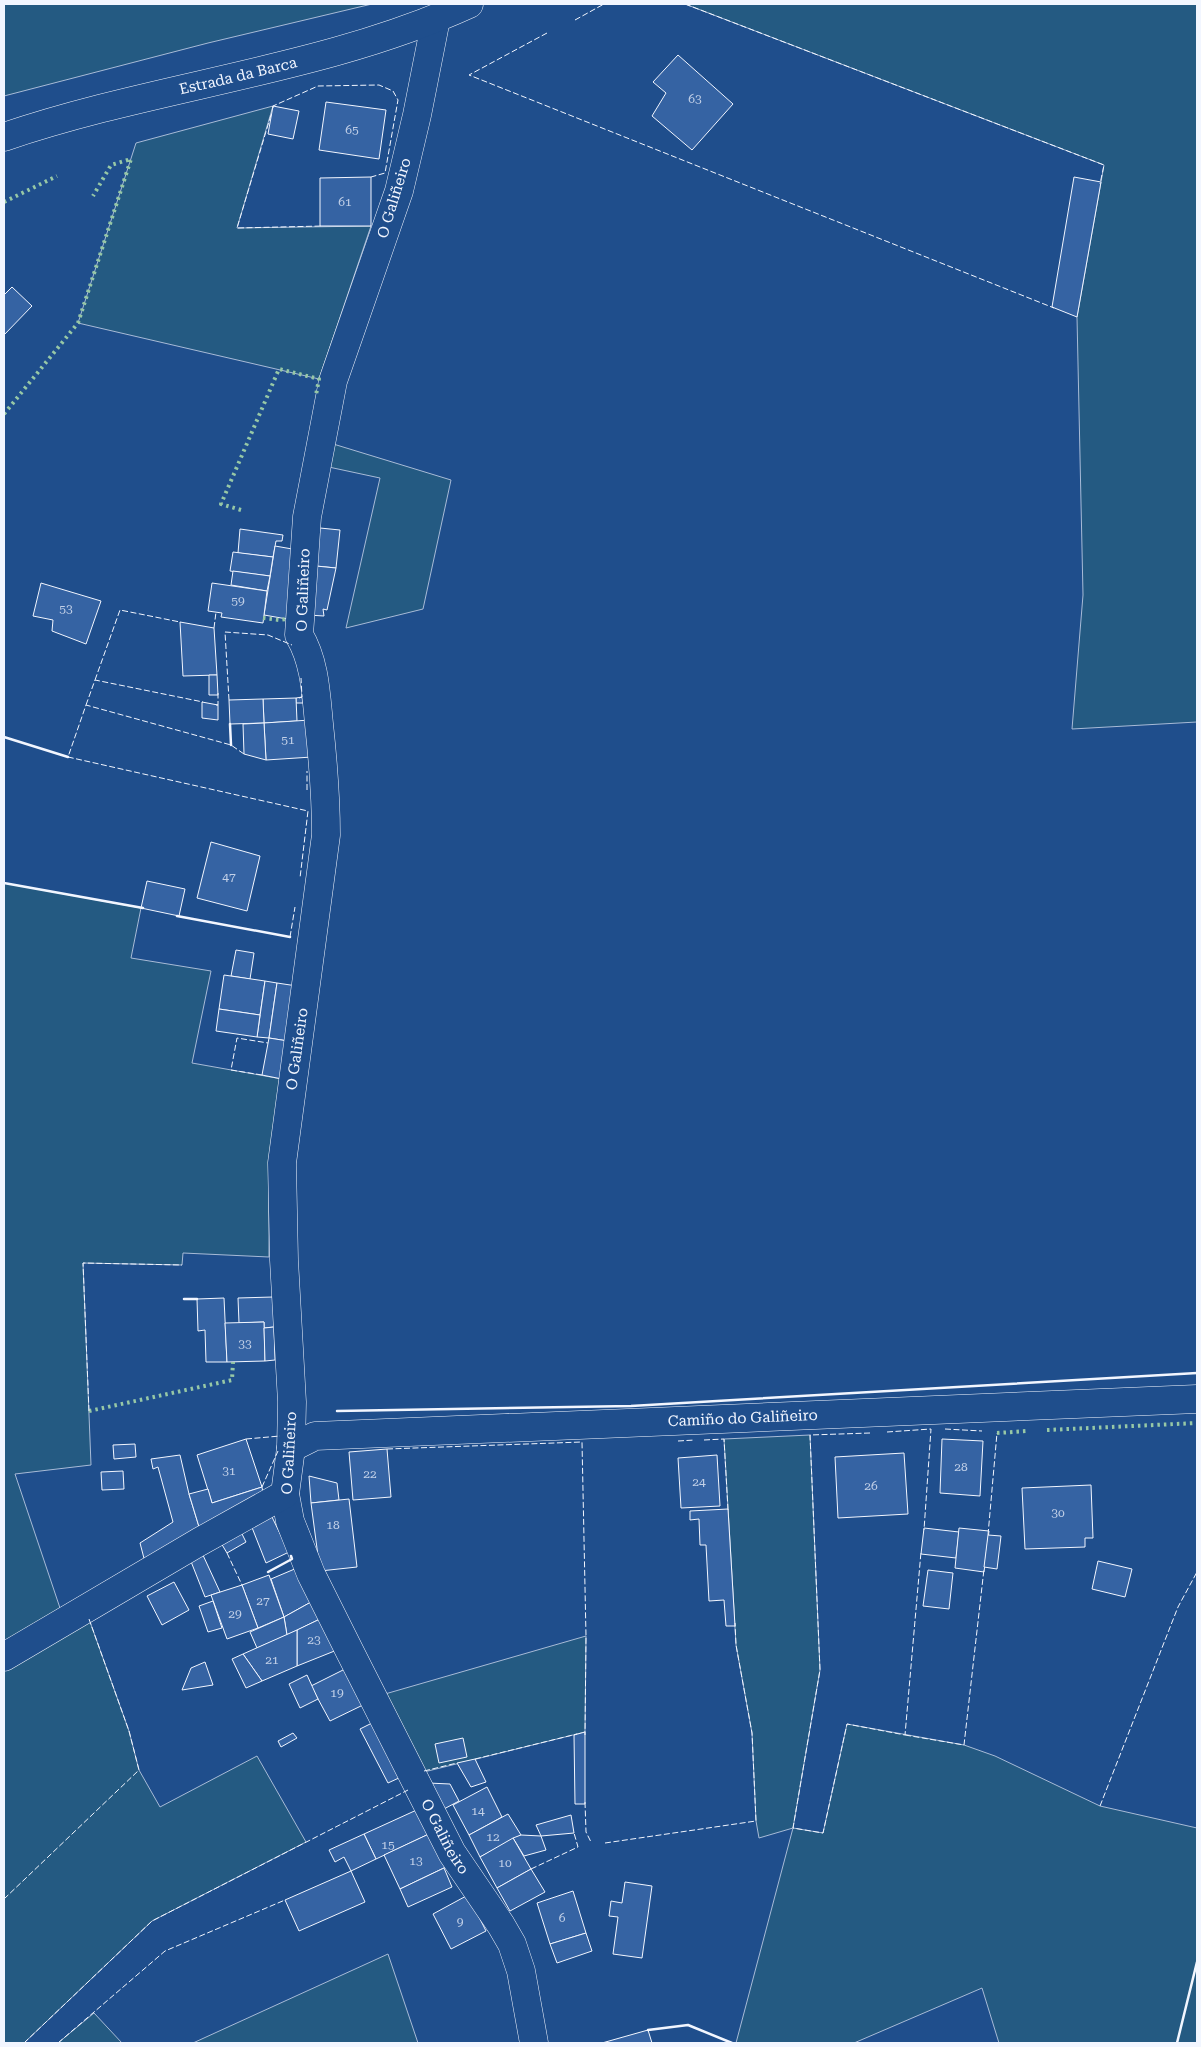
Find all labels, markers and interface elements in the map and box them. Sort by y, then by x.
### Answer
street label: Estrada da Barca [177,53,299,98]
house number: 63 [688,92,702,106]
house number: 65 [345,123,359,137]
street label: O Galiñeiro [373,156,415,240]
house number: 61 [338,195,352,209]
street label: O Galiñeiro [293,548,313,632]
house number: 59 [231,594,245,608]
house number: 53 [59,602,73,616]
house number: 51 [281,733,295,747]
house number: 47 [222,870,236,884]
street label: O Galiñeiro [282,1007,312,1091]
house number: 33 [238,1337,252,1351]
street label: Camiño do Galiñeiro [667,1406,818,1430]
street label: O Galiñeiro [278,1411,300,1495]
house number: 28 [954,1460,968,1474]
house number: 31 [222,1464,236,1478]
house number: 22 [363,1467,377,1481]
house number: 24 [692,1475,706,1489]
house number: 26 [864,1479,878,1493]
house number: 30 [1051,1506,1065,1520]
house number: 18 [326,1518,340,1532]
house number: 27 [256,1594,270,1608]
house number: 29 [228,1607,242,1621]
house number: 23 [307,1633,321,1647]
house number: 21 [265,1653,279,1667]
house number: 19 [330,1686,344,1700]
street label: O Galiñeiro [417,1796,473,1878]
house number: 14 [471,1804,485,1818]
house number: 12 [486,1830,500,1844]
house number: 15 [381,1838,395,1852]
house number: 13 [409,1854,423,1868]
house number: 10 [498,1856,512,1870]
house number: 6 [559,1911,566,1925]
house number: 9 [457,1915,464,1929]

